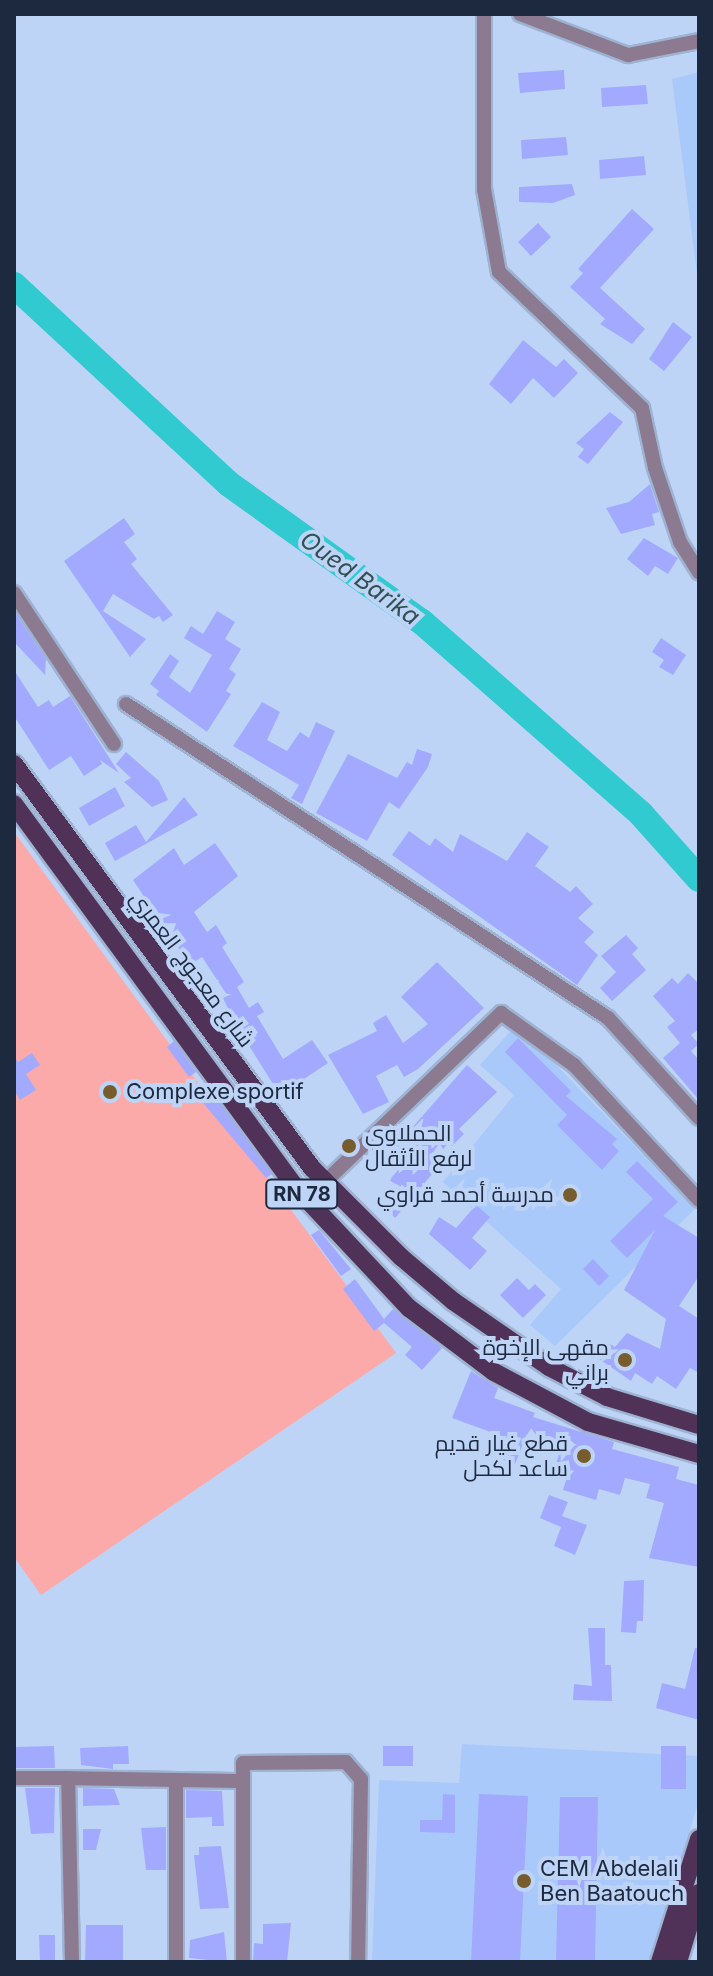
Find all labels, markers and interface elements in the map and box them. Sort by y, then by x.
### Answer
water label: Oued Barika [295,525,425,631]
street label: شارع معجوج العمري [125,886,259,1052]
place label: Complexe sportif [126,1079,304,1105]
marker: Complexe sportif [101,1083,119,1101]
place label: الحملاوي لرفع الأثقال [365,1120,472,1172]
marker: الحملاوي لرفع الأثقال [340,1137,358,1155]
road number: RN 78 [264,1178,340,1210]
place label: مدرسة أحمد قراوي [377,1182,554,1208]
marker: مدرسة أحمد قراوي [561,1186,579,1204]
place label: مقهى الإخوة براني [483,1334,609,1386]
marker: مقهى الإخوة براني [616,1351,634,1369]
place label: قطع غيار قديم ساعد لكحل [435,1430,568,1482]
marker: قطع غيار قديم ساعد لكحل [575,1447,593,1465]
place label: CEM Abdelali Ben Baatouch [540,1855,684,1906]
marker: CEM Abdelali Ben Baatouch [515,1872,533,1890]

